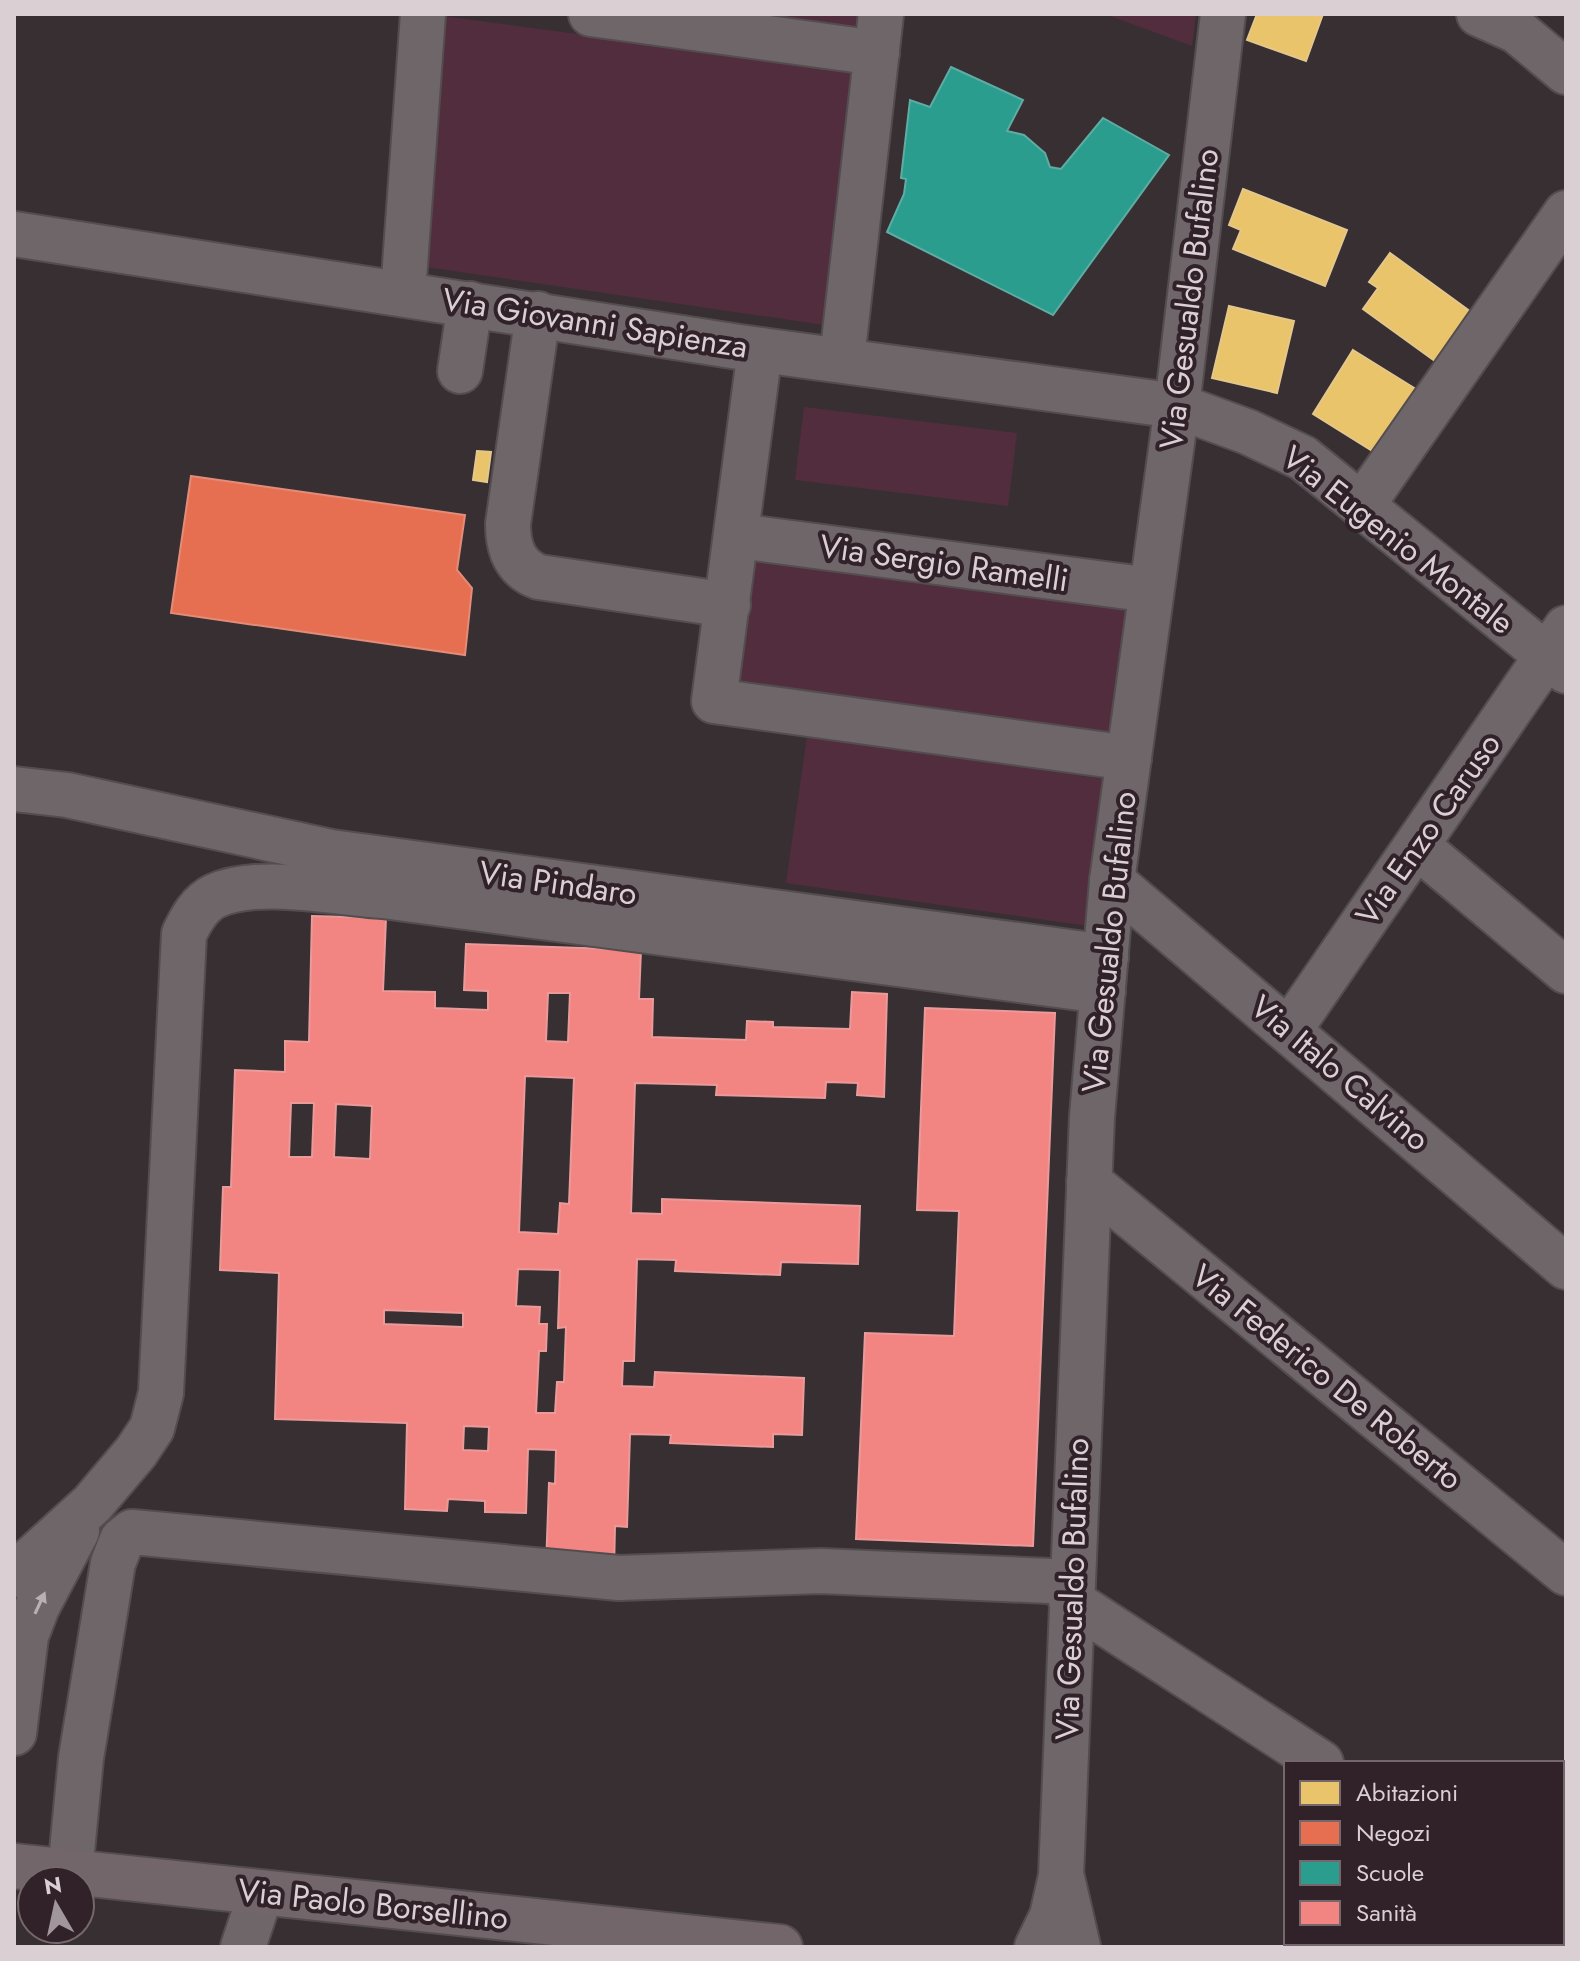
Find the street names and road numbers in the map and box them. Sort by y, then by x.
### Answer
street label: Via Gesualdo Bufalino [1148,146,1230,452]
street label: Via Giovanni Sapienza [439,276,751,370]
street label: Via Eugenio Montale [1272,435,1524,645]
street label: Via Sergio Ramelli [817,523,1071,603]
street label: Via Enzo Caruso [1344,723,1512,935]
street label: Via Gesualdo Bufalino [1070,789,1148,1095]
street label: Via Pindaro [476,849,640,917]
street label: Via Italo Calvino [1241,984,1439,1162]
street label: Via Federico De Roberto [1182,1253,1472,1501]
street label: Via Gesualdo Bufalino [1044,1437,1100,1741]
street label: Via Paolo Borsellino [236,1867,510,1941]

